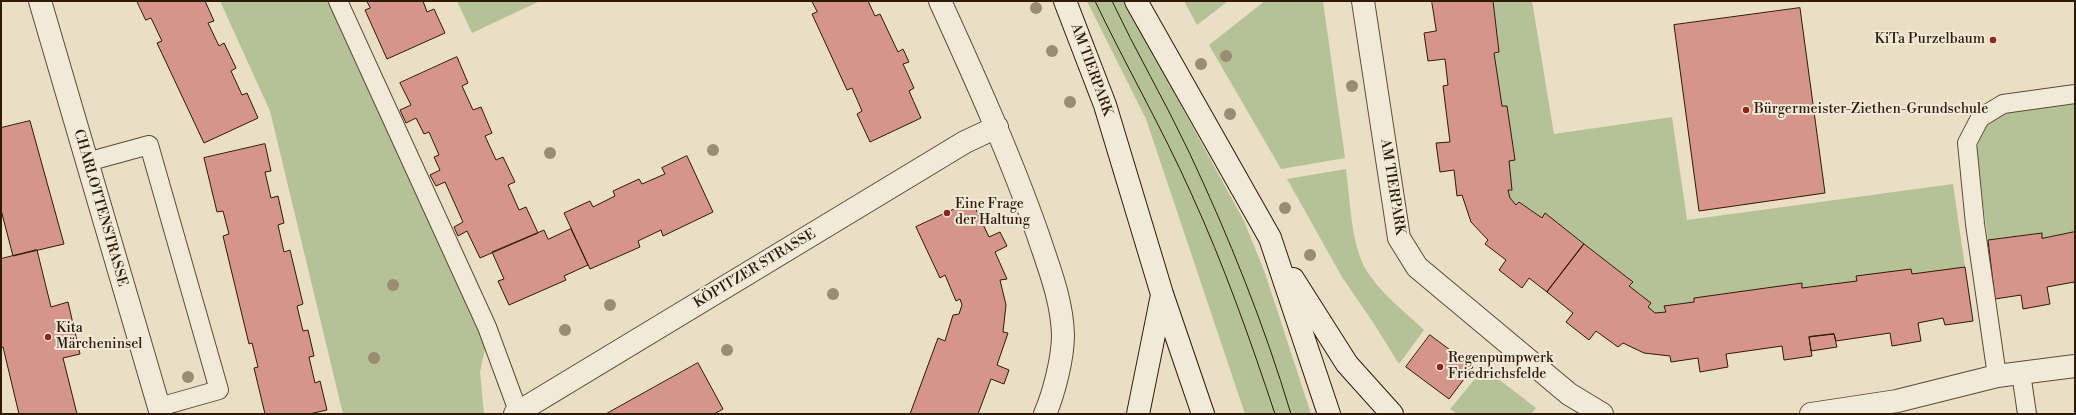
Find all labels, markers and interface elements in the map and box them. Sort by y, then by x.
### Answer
street label: AM TIERPARK [1066,21,1116,119]
place label: KiTa Purzelbaum [1874,32,1985,48]
marker: KiTa Purzelbaum [1988,35,1998,45]
place label: Bürgermeister-Ziethen-Grundschule [1754,102,1988,118]
marker: Bürgermeister-Ziethen-Grundschule [1741,105,1751,115]
street label: CHARLOTTENSTRASSE [69,127,131,289]
street label: AM TIERPARK [1376,138,1408,236]
place label: Eine Frage der Haltung [955,197,1030,230]
marker: Eine Frage der Haltung [942,208,952,218]
street label: KÖPITZER STRASSE [691,226,819,312]
place label: Kita Märcheninsel [56,321,142,354]
marker: Kita Märcheninsel [43,332,53,342]
place label: Regenpumpwerk Friedrichsfelde [1448,351,1553,384]
marker: Regenpumpwerk Friedrichsfelde [1435,362,1445,372]

